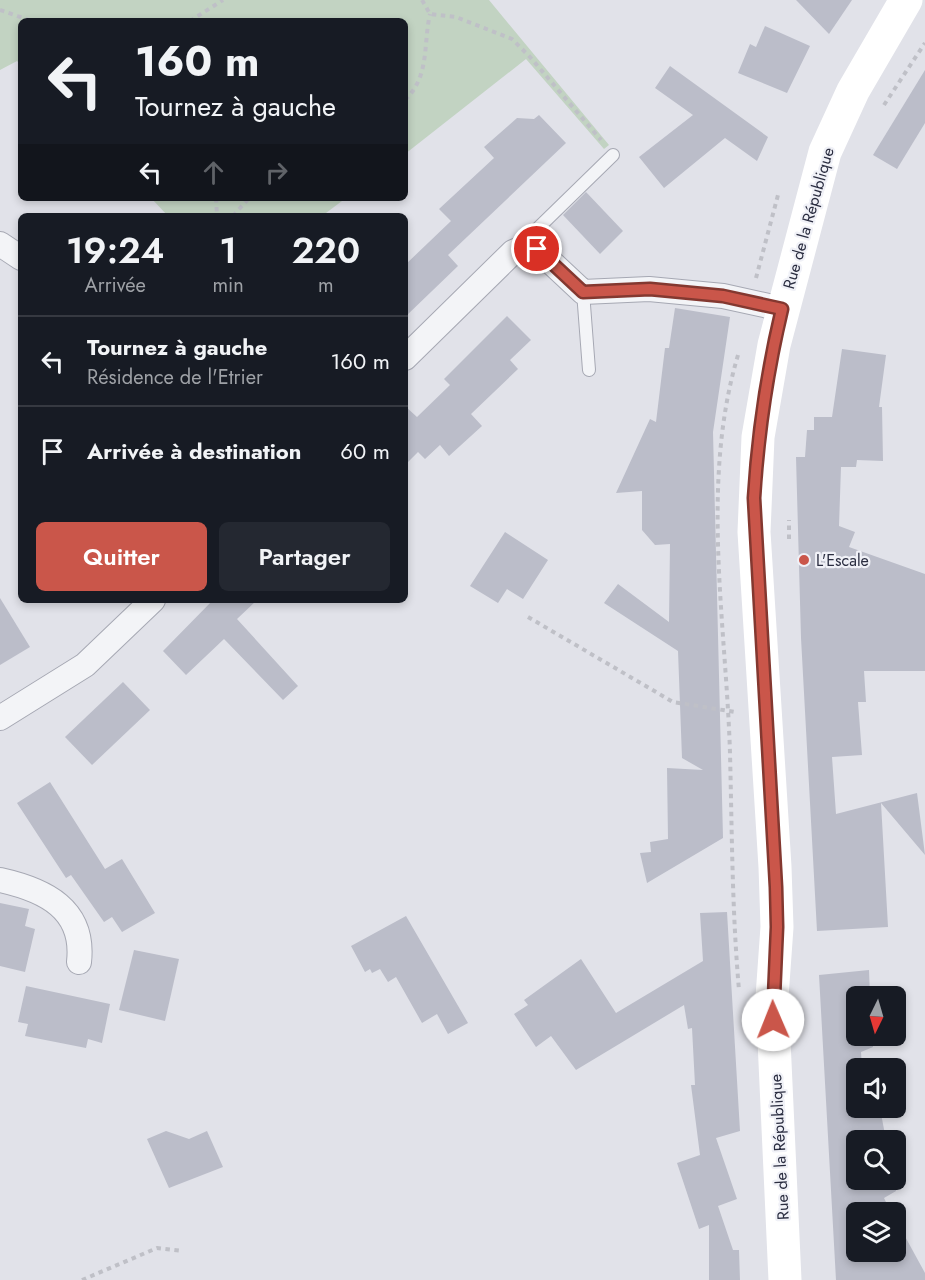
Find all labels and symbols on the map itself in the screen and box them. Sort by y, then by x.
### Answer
street label: Rue de la République [777,145,840,292]
pin [511,223,562,274]
place label: L'Escale [816,549,869,572]
marker: L'Escale [797,553,811,567]
north arrow [846,986,906,1046]
position arrow [741,988,805,1052]
street label: Rue de la République [764,1073,795,1221]

